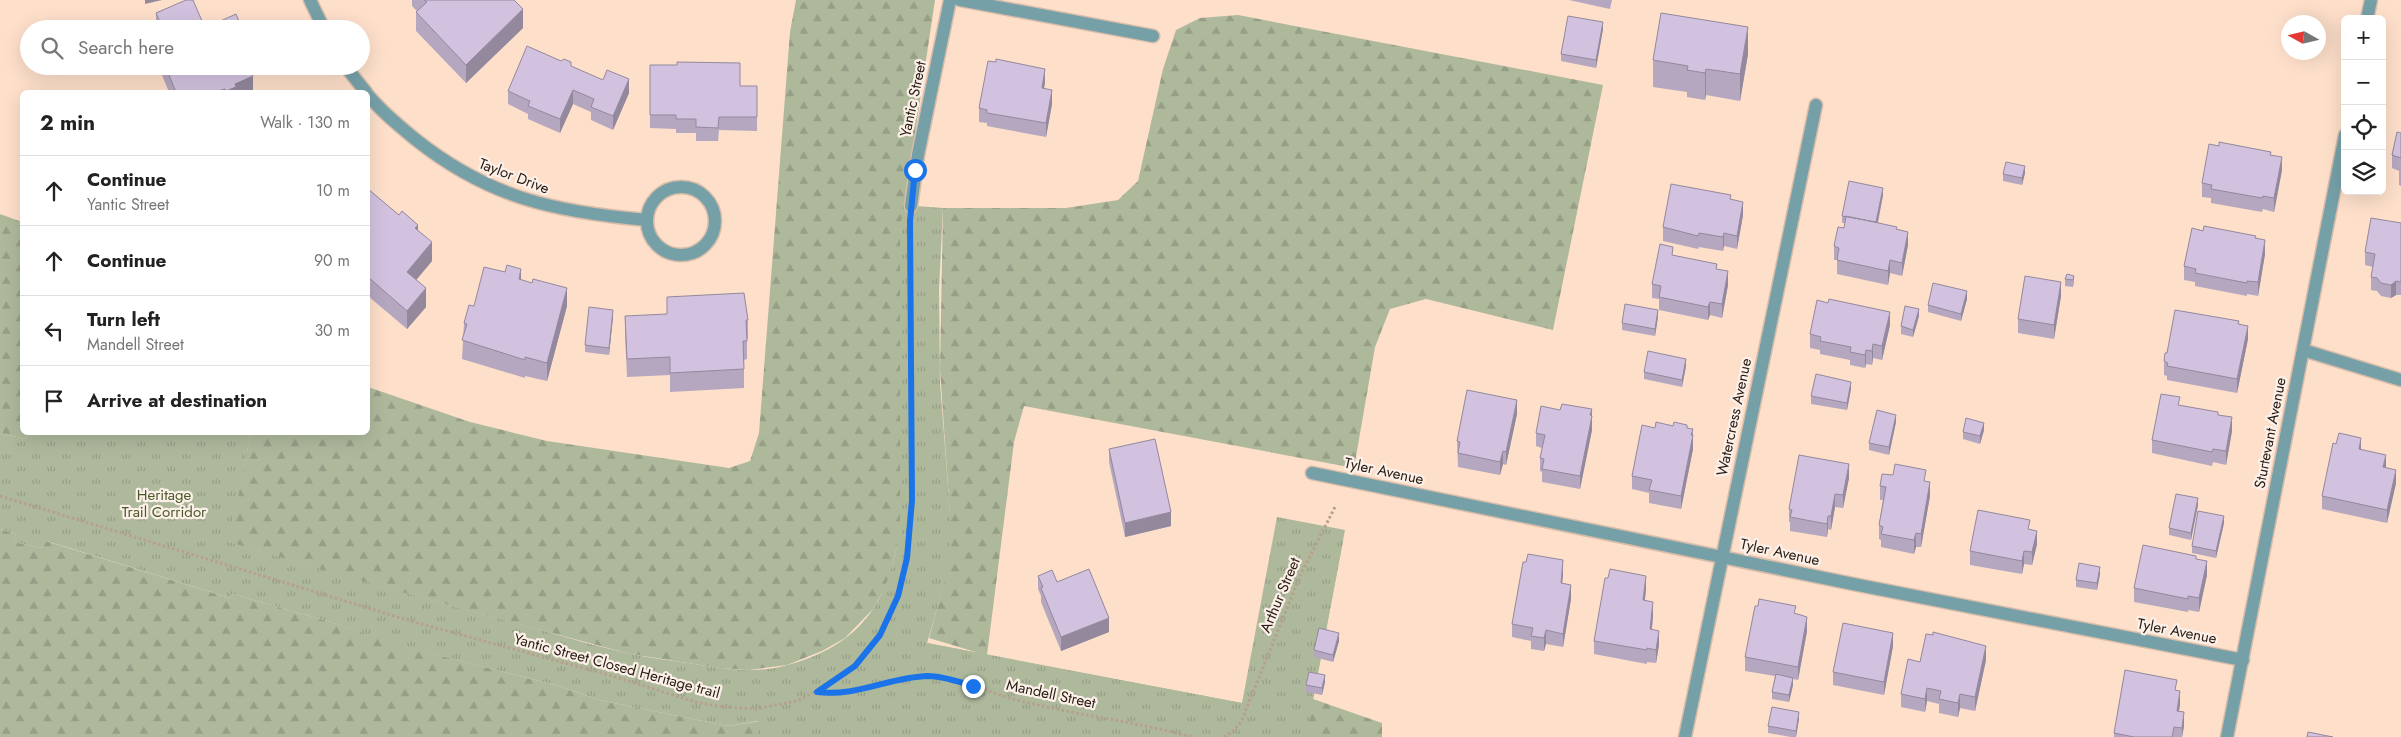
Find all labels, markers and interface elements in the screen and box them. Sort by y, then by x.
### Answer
north arrow [2281,15,2326,60]
map controls [2341,15,2386,195]
button: + [2341,15,2386,60]
search box [20,20,370,75]
icon: search [38,34,66,62]
text: Search here [78,34,174,61]
street label: Yantic Street [894,59,932,139]
button: − [2341,60,2386,105]
button: locate [2341,105,2386,150]
text: 2 min [40,108,95,138]
text: Walk · 130 m [260,111,350,134]
button: layers [2341,150,2386,195]
street label: Taylor Drive [476,152,553,200]
route start [904,159,927,182]
text: Continue [87,166,166,193]
icon: ahead [40,177,68,205]
text: 10 m [316,179,350,202]
text: Yantic Street [87,193,169,216]
icon: ahead [40,247,68,275]
text: Continue [87,247,166,274]
text: 90 m [314,249,350,272]
text: Turn left [87,306,160,333]
icon: left [40,317,68,345]
text: 30 m [314,319,350,342]
text: Mandell Street [87,333,184,356]
street label: Watercress Avenue [1711,356,1757,478]
street label: Sturtevant Avenue [2248,375,2292,490]
icon: arrive [40,387,68,415]
text: Arrive at destination [87,387,267,414]
street label: Tyler Avenue [1342,452,1426,490]
park label: Heritage Trail Corridor [122,484,207,523]
street label: Tyler Avenue [1738,533,1822,571]
street label: Arthur Street [1254,554,1306,636]
street label: Tyler Avenue [2135,613,2219,650]
street label: Yantic Street Closed Heritage trail [511,628,723,704]
street label: Mandell Street [1004,674,1098,714]
route end [962,675,985,698]

